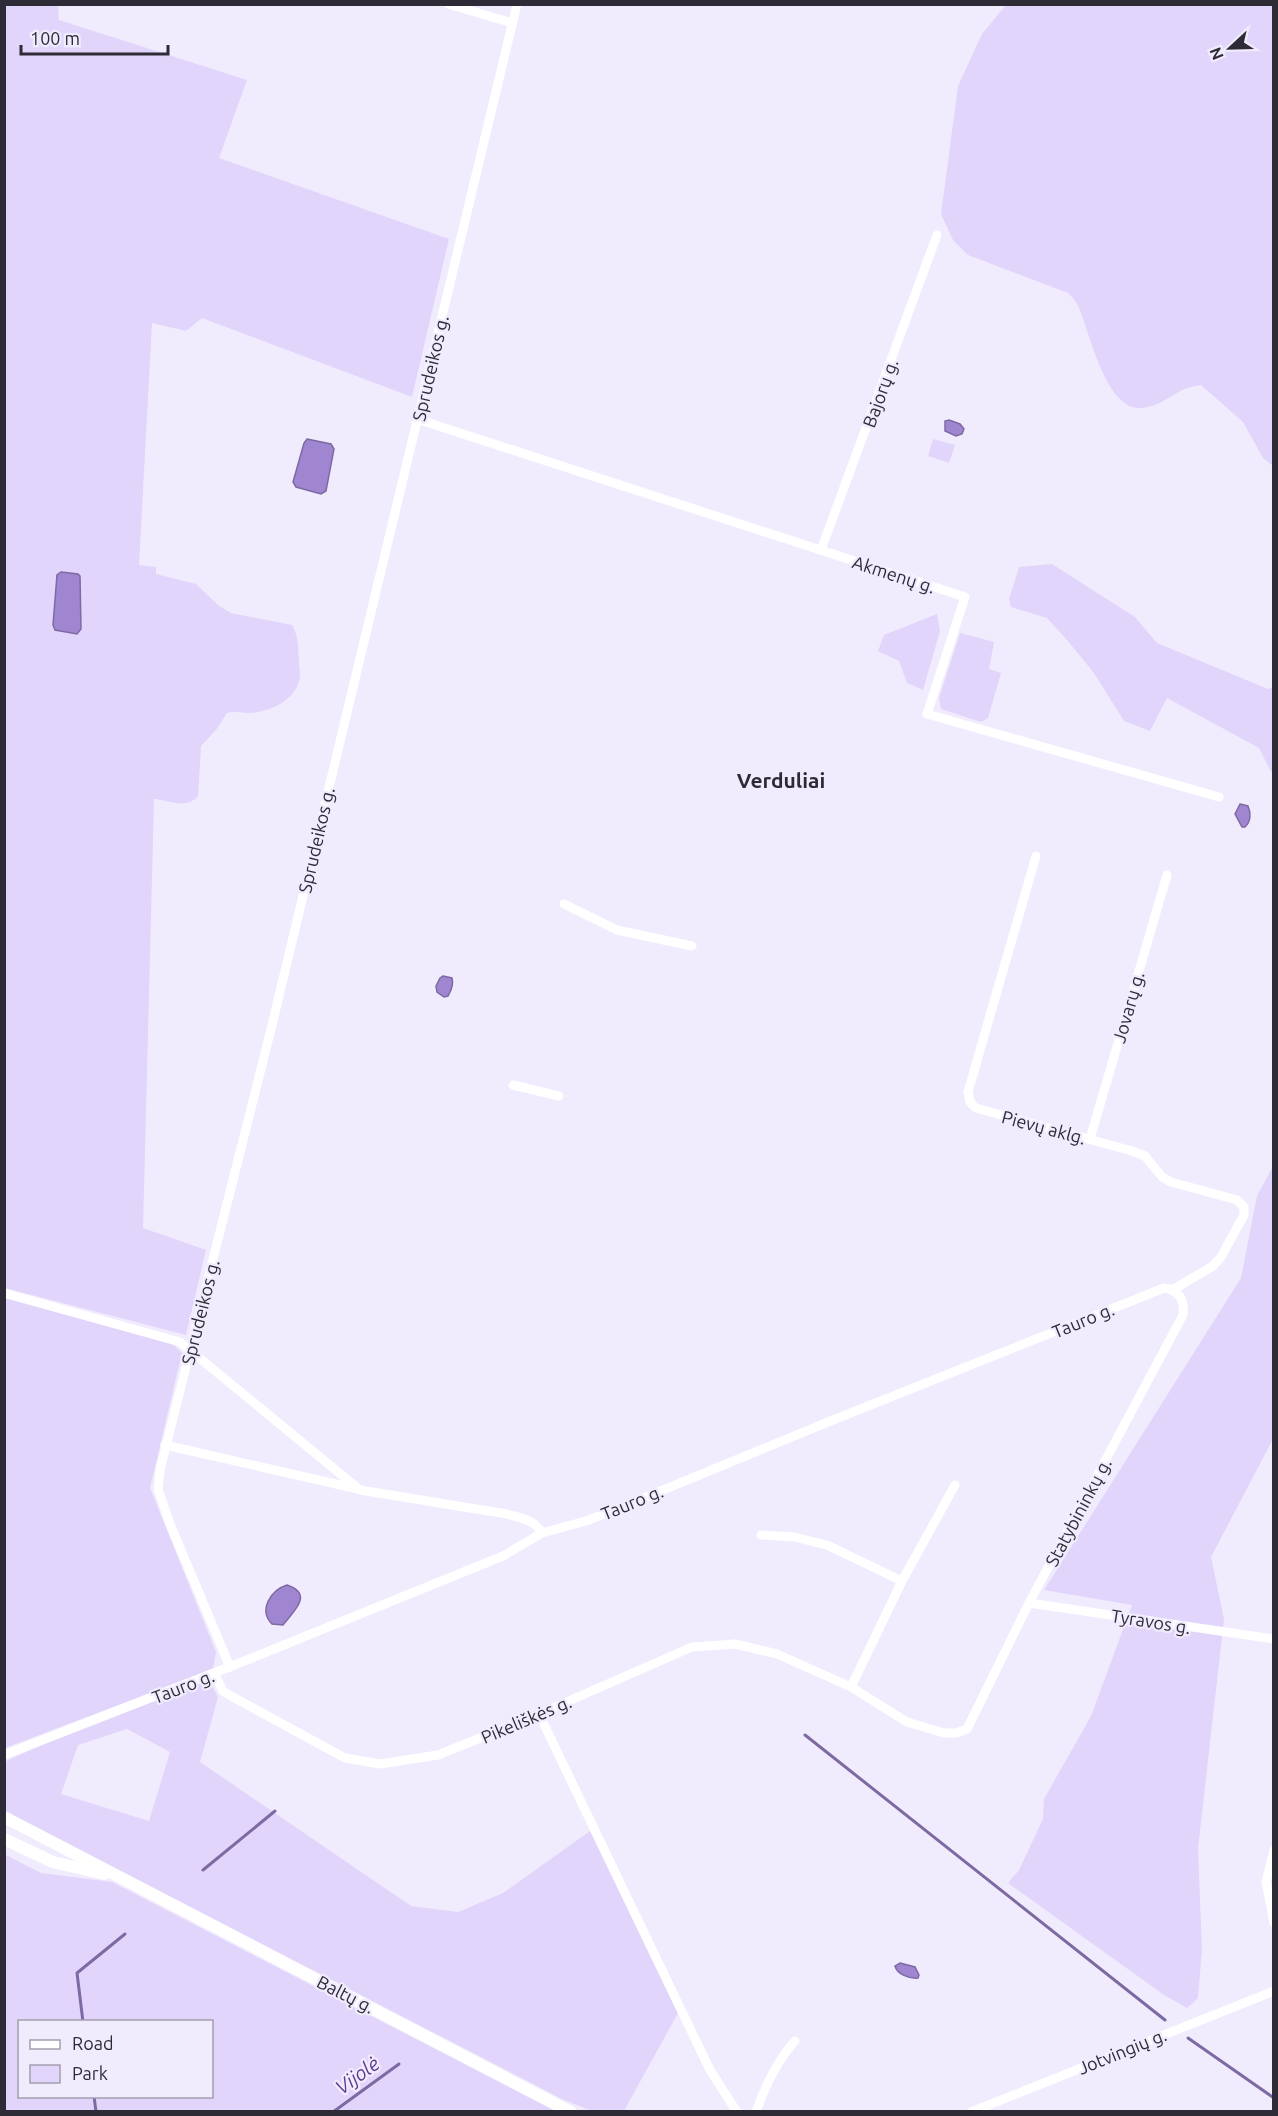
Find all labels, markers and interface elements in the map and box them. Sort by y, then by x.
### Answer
scale bar [21,18,168,56]
north arrow [1200,18,1260,78]
text: 100 m [30,28,80,48]
text: N [1206,45,1227,63]
street label: Sprudeikos g. [408,313,452,423]
street label: Bajorų g. [858,356,902,430]
street label: Akmenų g. [850,551,938,597]
district label: Verduliai [737,768,825,792]
street label: Sprudeikos g. [294,785,338,895]
street label: Jovarų g. [1108,969,1148,1045]
street label: Pievų aklg. [1000,1106,1088,1148]
street label: Sprudeikos g. [177,1257,223,1367]
street label: Tauro g. [1049,1299,1117,1341]
street label: Statybininkų g. [1041,1455,1115,1569]
street label: Tauro g. [598,1481,666,1523]
street label: Tyravos g. [1110,1605,1192,1637]
street label: Tauro g. [149,1665,217,1707]
street label: Pikeliškės g. [478,1691,574,1747]
street label: Baltų g. [314,1971,378,2017]
legend [18,2020,213,2098]
street label: Jotvingių g. [1075,2024,1169,2078]
text: Road [72,2033,114,2053]
water label: Vijolė [331,2051,383,2099]
text: Park [72,2063,108,2083]

